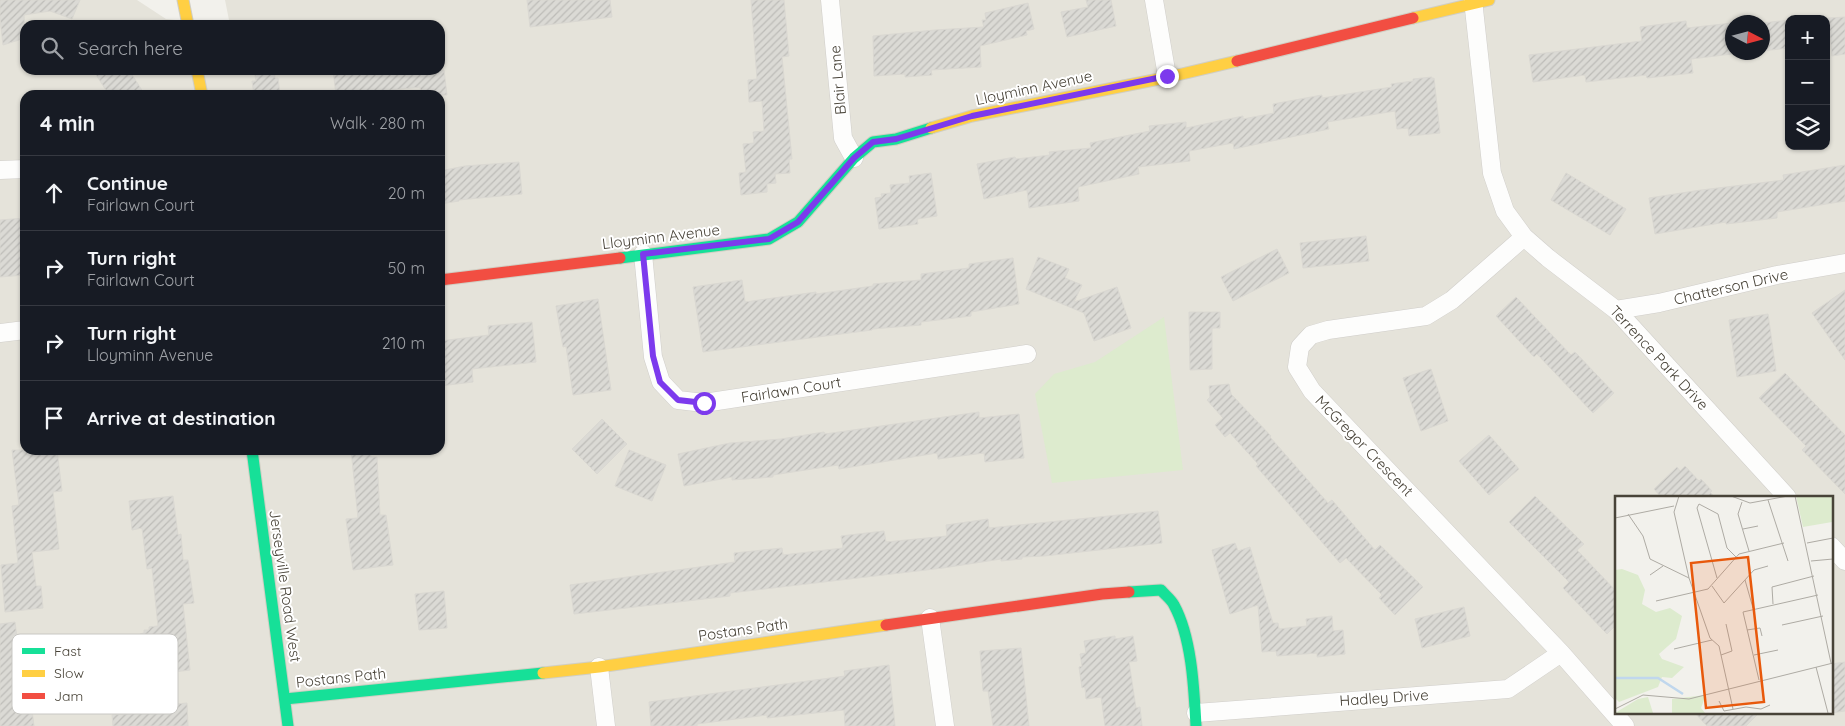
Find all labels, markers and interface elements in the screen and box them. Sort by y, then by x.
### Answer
north arrow [1725,15,1770,60]
map controls [1785,15,1830,150]
button: + [1785,15,1830,60]
search box [20,20,445,75]
icon: search [38,34,66,62]
text: Search here [78,36,183,60]
street label: Blair Lane [825,45,850,116]
button: − [1785,60,1830,105]
route end [1156,65,1179,88]
street label: Lloyminn Avenue [974,66,1094,109]
button: layers [1785,105,1830,150]
text: 4 min [40,110,95,136]
text: Walk · 280 m [330,113,425,133]
text: Continue [87,171,168,195]
icon: ahead [40,179,68,207]
text: 20 m [388,183,425,203]
text: Fairlawn Court [87,195,195,215]
street label: Lloyminn Avenue [601,220,721,253]
text: Turn right [87,246,176,270]
icon: right [40,254,68,282]
text: 50 m [388,258,425,278]
street label: Chatterson Drive [1672,264,1790,309]
text: Fairlawn Court [87,270,195,290]
street label: Terrence Park Drive [1606,301,1713,414]
text: Turn right [87,321,176,345]
icon: right [40,329,68,357]
text: 210 m [382,333,425,353]
text: Lloyminn Avenue [87,345,213,365]
street label: Fairlawn Court [740,372,842,407]
street label: McGregor Crescent [1311,391,1417,500]
route start [693,392,716,415]
icon: arrive [40,404,68,432]
text: Arrive at destination [87,406,276,430]
inset map [1615,496,1832,714]
street label: Jerseyville Road West [265,509,306,663]
street label: Postans Path [697,614,789,645]
legend [12,634,178,714]
text: Fast [54,642,82,660]
street label: Postans Path [295,663,387,692]
text: Slow [54,664,84,682]
street label: Hadley Drive [1339,685,1429,710]
text: Jam [54,687,83,705]

